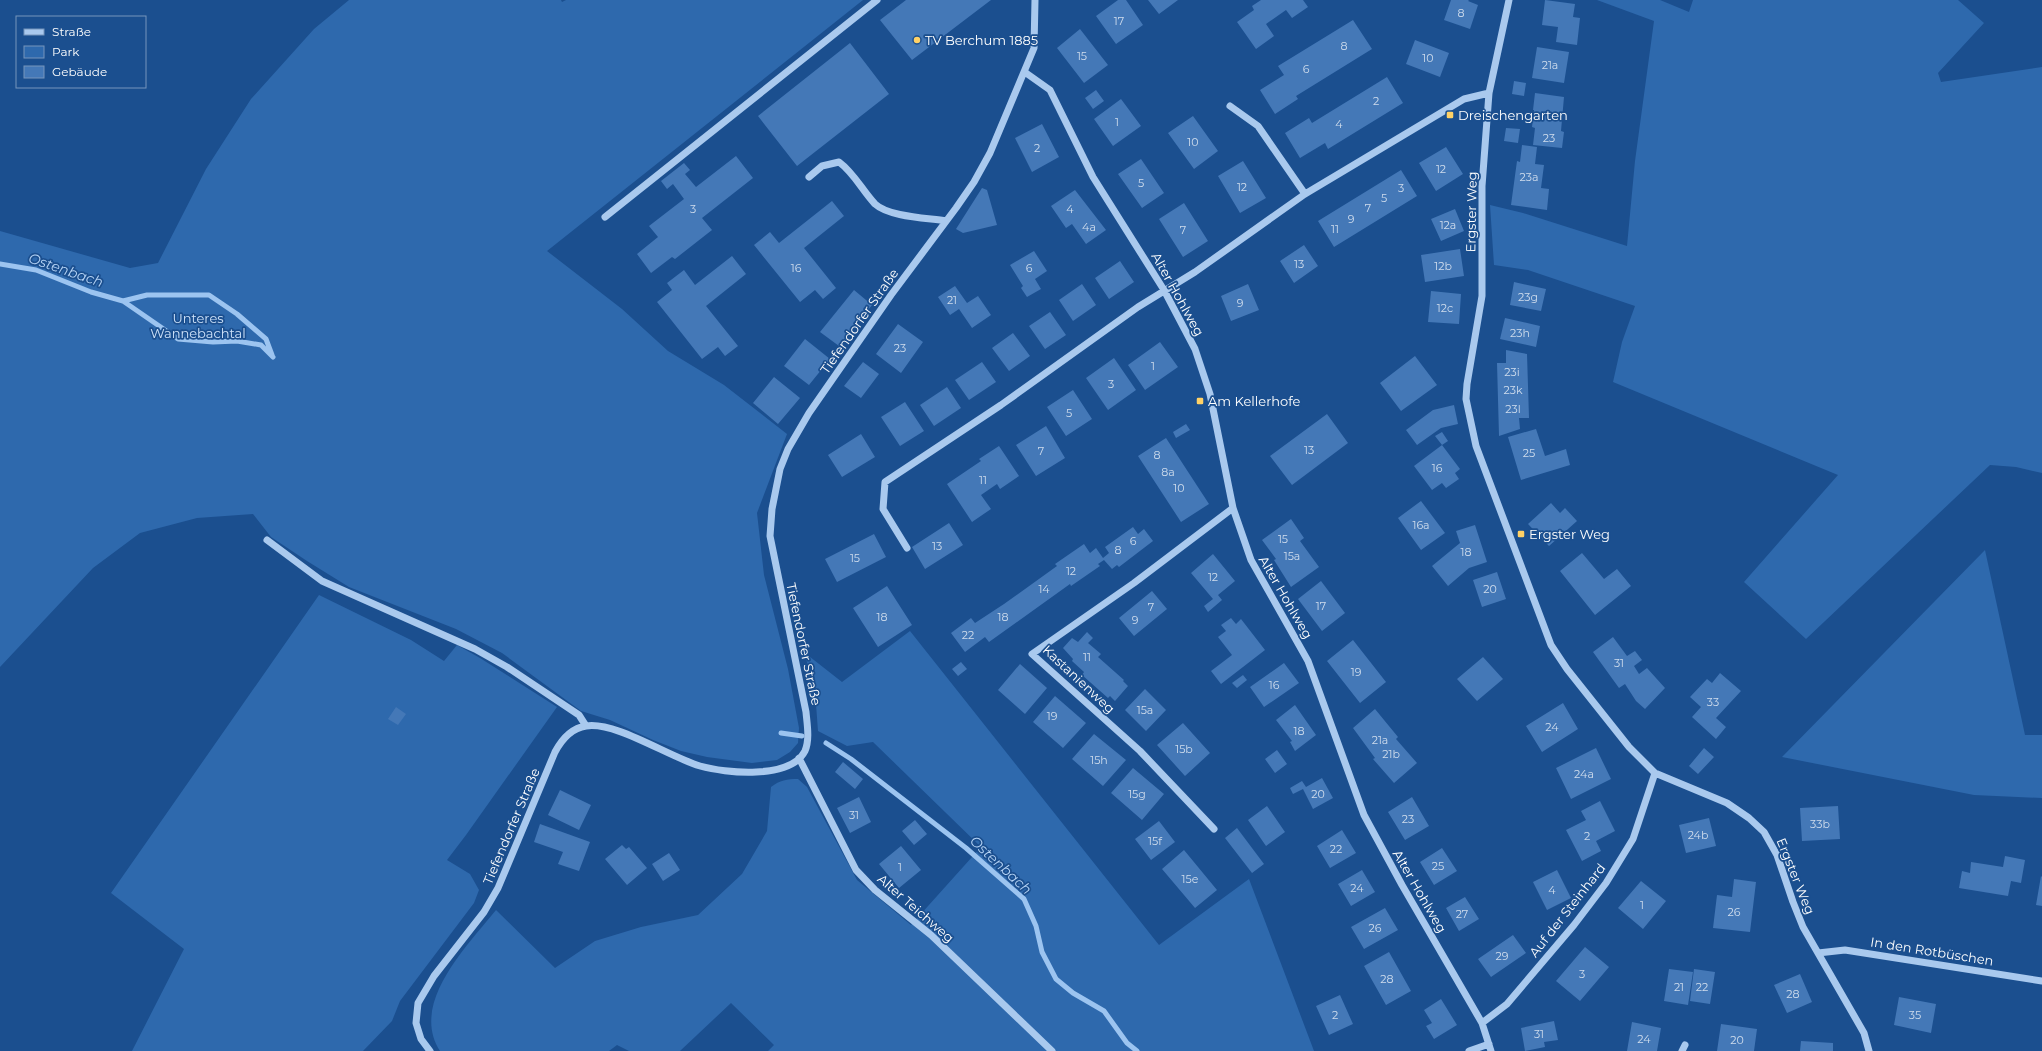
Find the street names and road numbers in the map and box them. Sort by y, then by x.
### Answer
street label: Ergster Weg [1462,171,1480,253]
street label: Alter Hohlweg [1148,249,1208,339]
street label: Tiefendorfer Straße [817,265,901,377]
street label: Alter Hohlweg [1256,553,1316,641]
street label: Tiefendorfer Straße [783,581,825,707]
street label: Kastanienweg [1040,642,1118,716]
street label: Tiefendorfer Straße [479,765,543,887]
street label: Ergster Weg [1773,835,1819,917]
street label: Alter Hohlweg [1390,847,1450,935]
street label: Auf der Steinhard [1525,860,1609,960]
street label: Alter Teichweg [874,870,958,946]
street label: In den Rotbüschen [1869,933,1995,969]

